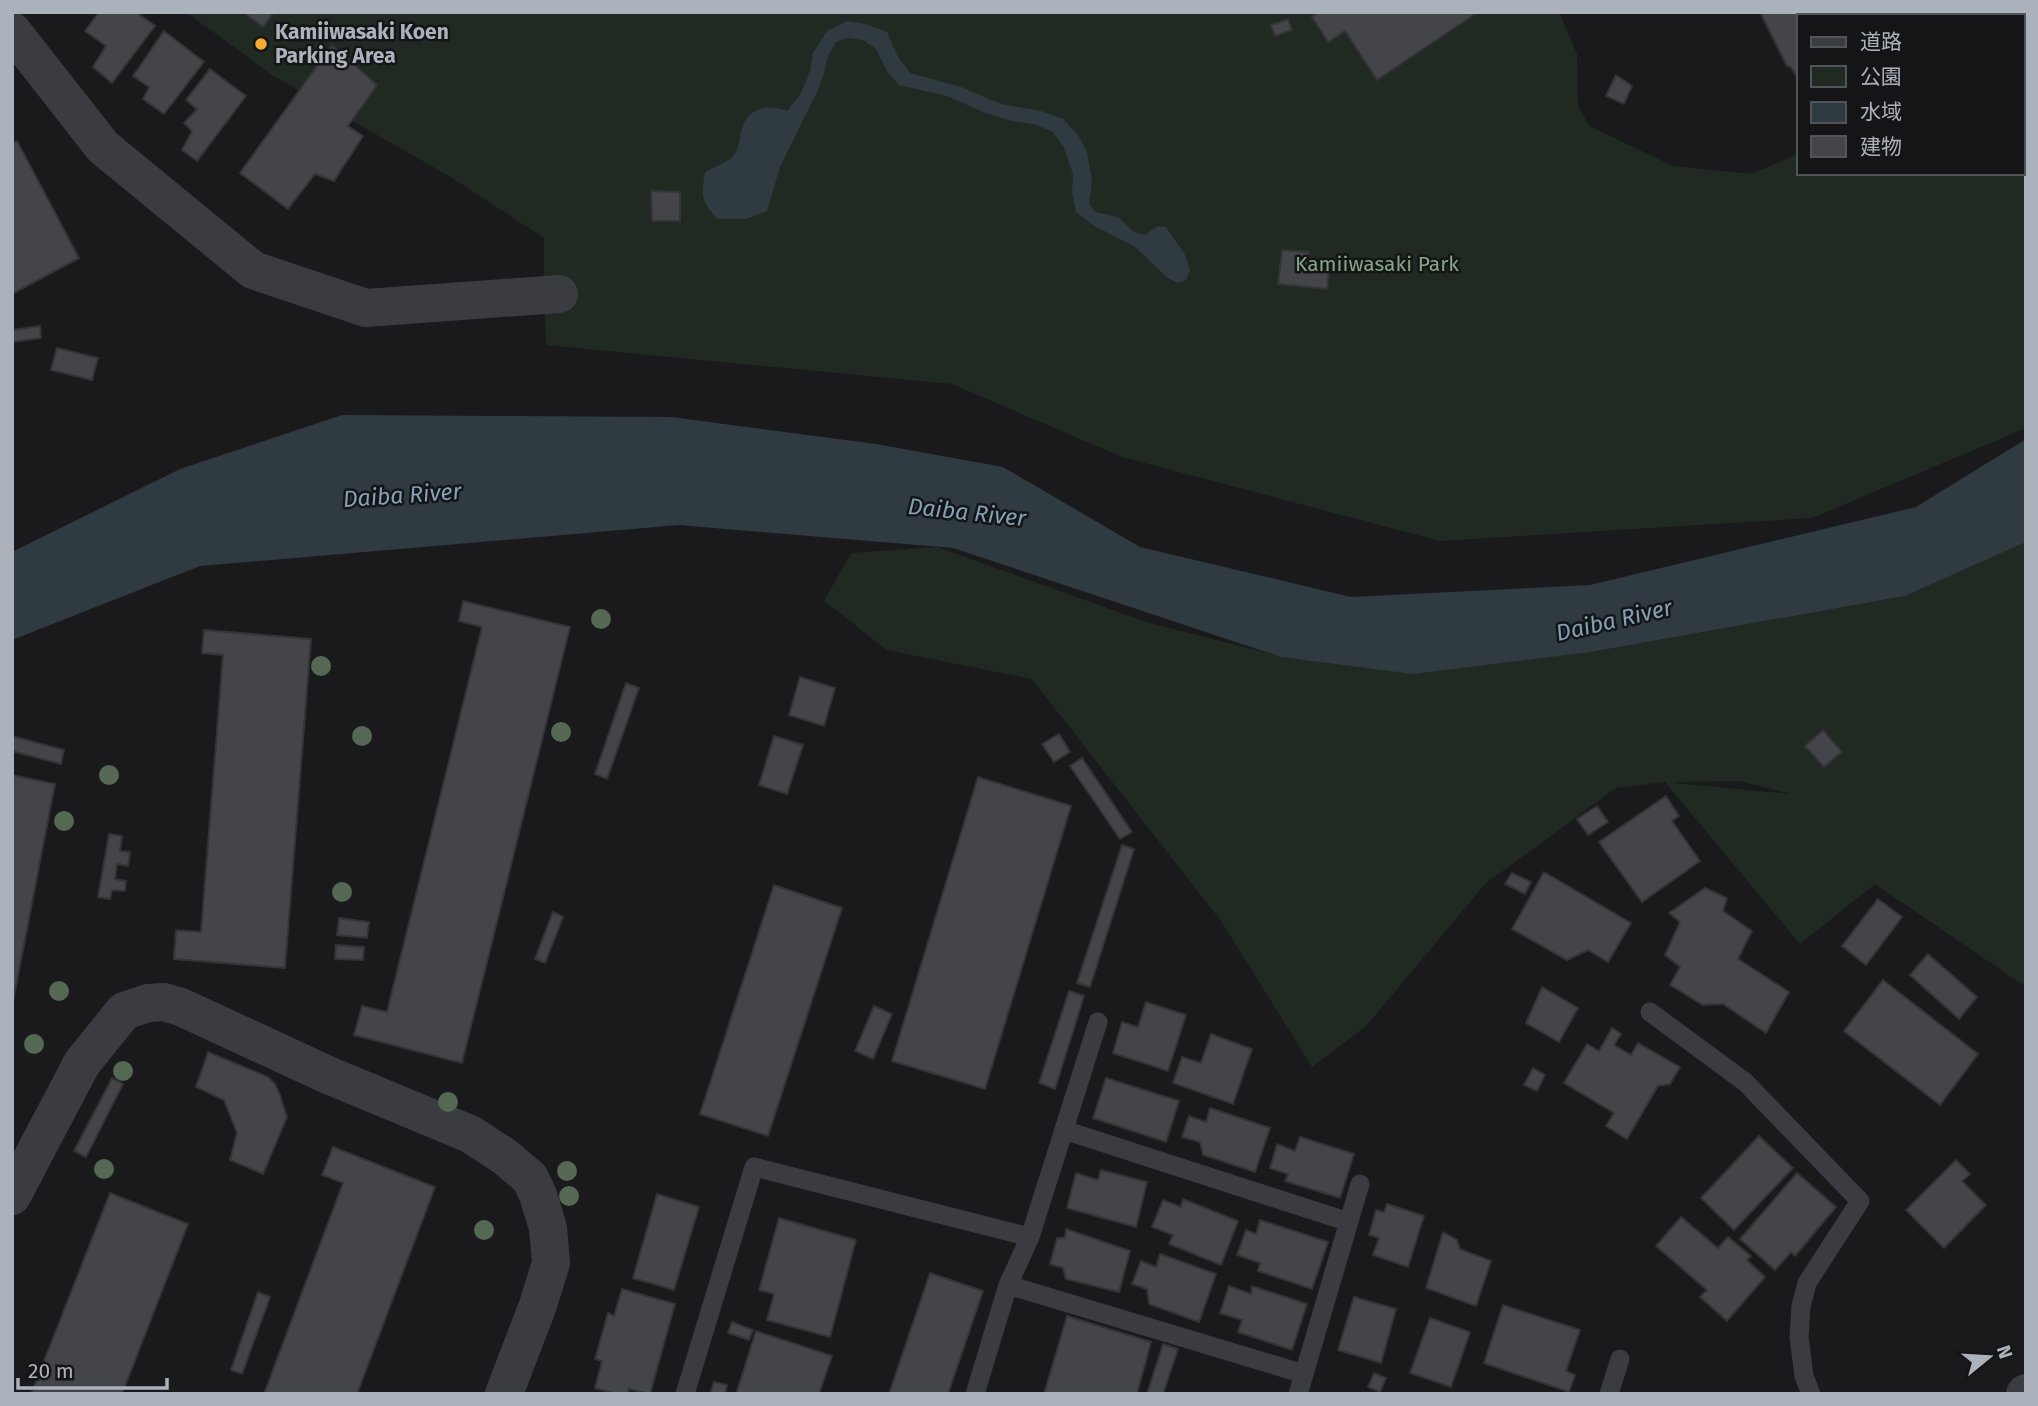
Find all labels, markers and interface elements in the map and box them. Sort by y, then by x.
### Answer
legend [1797,14,2024,175]
place label: Kamiiwasaki Koen Parking Area [275,19,449,69]
text: 道路 [1860,29,1902,55]
marker: Kamiiwasaki Koen Parking Area [253,36,269,52]
text: 公園 [1860,64,1902,90]
text: 水域 [1860,99,1902,125]
text: 建物 [1860,134,1902,160]
park label: Kamiiwasaki Park [1295,251,1459,277]
water label: Daiba River [342,477,463,513]
water label: Daiba River [907,492,1029,532]
water label: Daiba River [1553,593,1676,647]
north arrow [1954,1322,2024,1392]
text: N [1992,1342,2018,1361]
scale bar [18,1346,166,1390]
text: 20 m [28,1358,74,1384]

